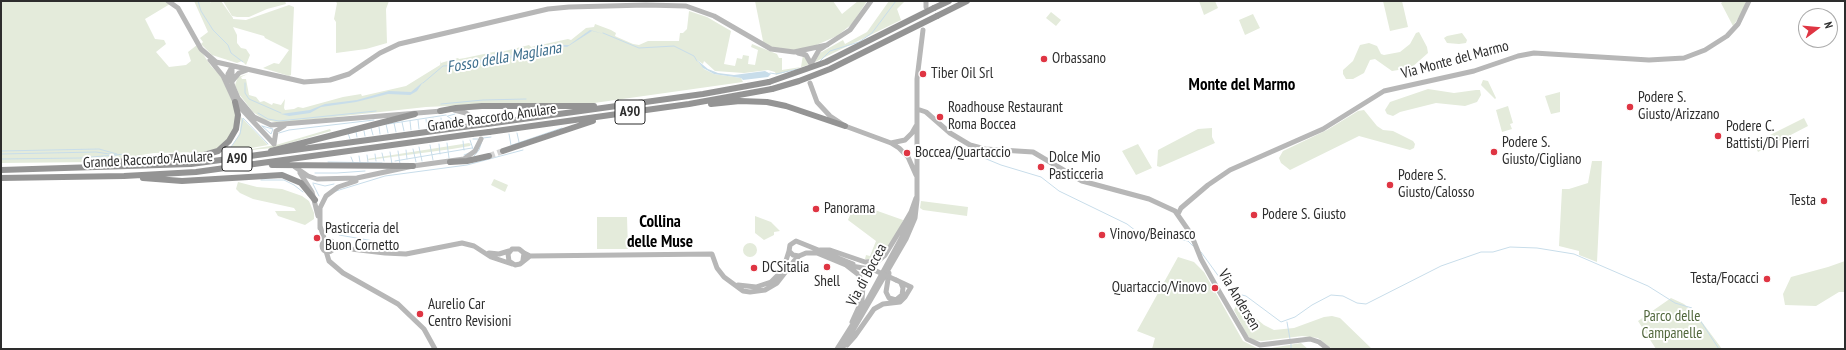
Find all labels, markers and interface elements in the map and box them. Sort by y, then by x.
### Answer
north arrow [1798,8,1838,48]
text: N [1821,20,1836,30]
street label: Via Monte del Marmo [1399,37,1511,83]
water label: Fosso della Magliana [445,38,563,78]
place label: Orbassano [1052,50,1106,68]
marker: Orbassano [1039,54,1049,64]
place label: Tiber Oil Srl [931,65,993,83]
marker: Tiber Oil Srl [918,69,928,79]
district label: Monte del Marmo [1189,75,1295,95]
place label: Podere S. Giusto/Arizzano [1638,89,1719,124]
place label: Roadhouse Restaurant Roma Boccea [948,99,1063,134]
street label: Grande Raccordo Anulare [426,100,558,136]
road number: A90 [615,100,645,124]
marker: Podere S. Giusto/Arizzano [1625,102,1635,112]
marker: Roadhouse Restaurant Roma Boccea [935,112,945,122]
place label: Podere C. Battisti/Di Pierri [1726,118,1809,153]
marker: Podere C. Battisti/Di Pierri [1713,131,1723,141]
place label: Podere S. Giusto/Cigliano [1502,134,1582,169]
place label: Boccea/Quartaccio [915,144,1011,162]
road number: A90 [222,147,252,171]
marker: Podere S. Giusto/Cigliano [1489,147,1499,157]
street label: Grande Raccordo Anulare [83,148,213,172]
marker: Boccea/Quartaccio [902,148,912,158]
place label: Dolce Mio Pasticceria [1049,149,1104,184]
marker: Dolce Mio Pasticceria [1036,162,1046,172]
place label: Podere S. Giusto/Calosso [1398,167,1474,202]
marker: Podere S. Giusto/Calosso [1385,180,1395,190]
place label: Testa [1789,192,1816,210]
marker: Testa [1819,196,1829,206]
place label: Panorama [824,200,875,218]
marker: Panorama [811,204,821,214]
place label: Podere S. Giusto [1262,206,1346,224]
marker: Podere S. Giusto [1249,210,1259,220]
district label: Collina delle Muse [627,212,693,252]
place label: Pasticceria del Buon Cornetto [325,220,399,255]
place label: Vinovo/Beinasco [1110,226,1196,244]
marker: Vinovo/Beinasco [1097,230,1107,240]
marker: Pasticceria del Buon Cornetto [312,233,322,243]
street label: Via di Boccea [843,241,891,309]
place label: DCSitalia [762,259,809,277]
marker: Shell [822,262,832,272]
marker: DCSitalia [749,263,759,273]
street label: Via Andersen [1214,266,1264,334]
place label: Testa/Focacci [1690,270,1759,288]
place label: Shell [814,273,840,291]
marker: Testa/Focacci [1762,274,1772,284]
place label: Quartaccio/Vinovo [1112,279,1207,297]
marker: Quartaccio/Vinovo [1210,283,1220,293]
place label: Aurelio Car Centro Revisioni [428,296,511,331]
park label: Parco delle Campanelle [1642,308,1702,343]
marker: Aurelio Car Centro Revisioni [415,309,425,319]

